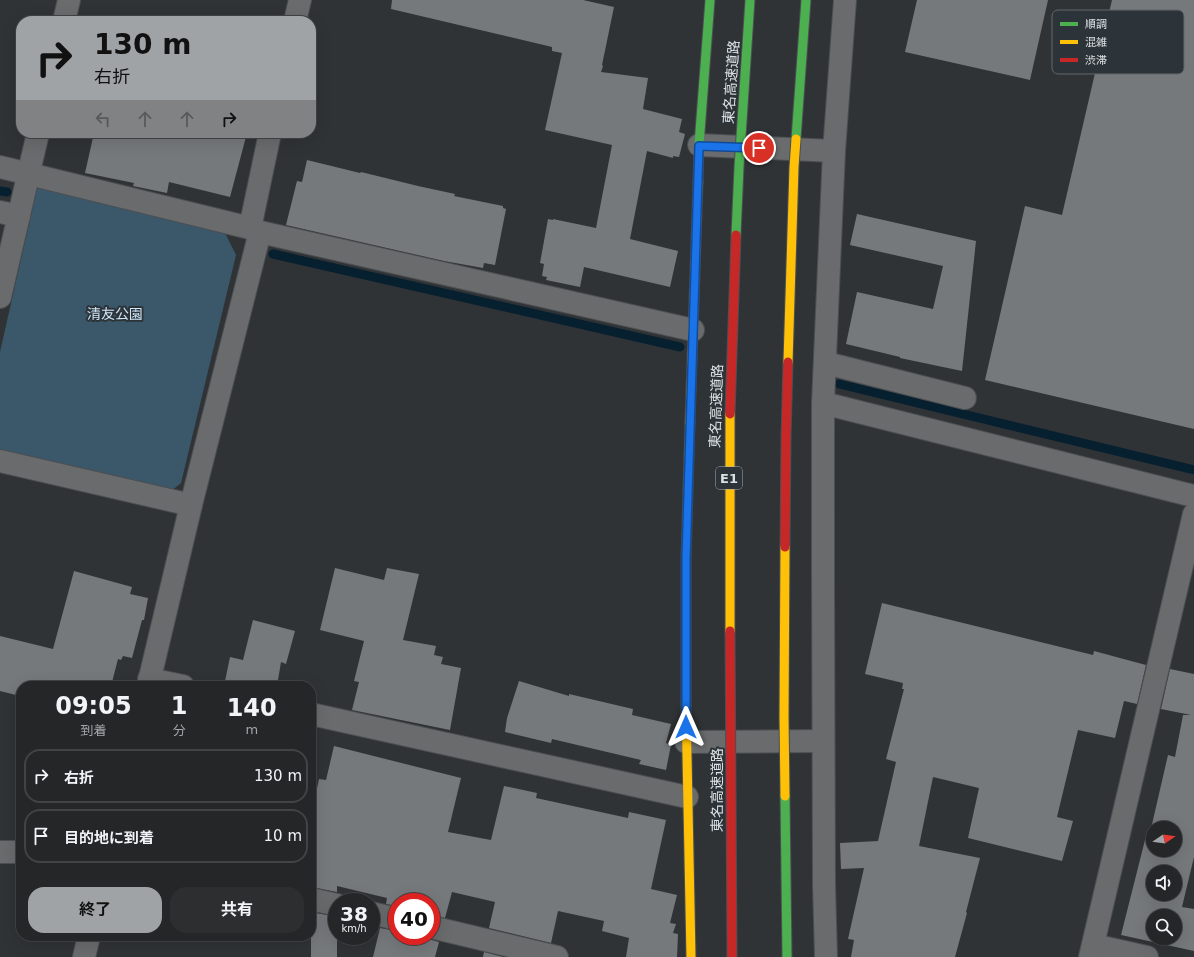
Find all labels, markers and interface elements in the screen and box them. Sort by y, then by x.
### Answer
legend [1052,10,1184,74]
text: 順調 [1085,18,1107,31]
text: 130 m [94,28,191,61]
icon: right [28,32,80,84]
text: 混雑 [1085,36,1107,49]
street label: 東名高速道路 [720,40,742,124]
text: 渋滞 [1085,54,1107,67]
text: 右折 [94,66,130,87]
icon: left [92,108,114,130]
icon: ahead [134,108,156,130]
icon: ahead [176,108,198,130]
icon: right [218,108,240,130]
pin [742,131,776,165]
icon: arrive [748,137,770,159]
park label: 清友公園 [87,306,143,322]
street label: 東名高速道路 [707,364,725,448]
road number: E1 [716,467,742,489]
text: 09:05 [55,692,132,720]
text: 1 [171,692,187,720]
text: 140 [227,694,277,722]
position arrow [665,706,707,748]
text: m [245,722,258,737]
text: 到着 [80,723,106,738]
text: 分 [173,723,186,738]
street label: 東名高速道路 [709,748,725,832]
icon: right [30,765,52,787]
text: 130 m [254,767,302,785]
text: 右折 [64,769,94,787]
north arrow [1146,821,1182,857]
map controls [1146,821,1182,945]
icon: arrive [30,825,52,847]
text: 10 m [264,827,302,845]
text: 目的地に到着 [64,829,154,847]
button: sound [1146,865,1182,901]
button: 終了 [28,887,162,933]
button: 共有 [170,887,304,933]
speed limit sign: 40 [388,893,440,945]
text: 38 [340,902,368,926]
button: search [1146,909,1182,945]
text: km/h [341,923,367,934]

